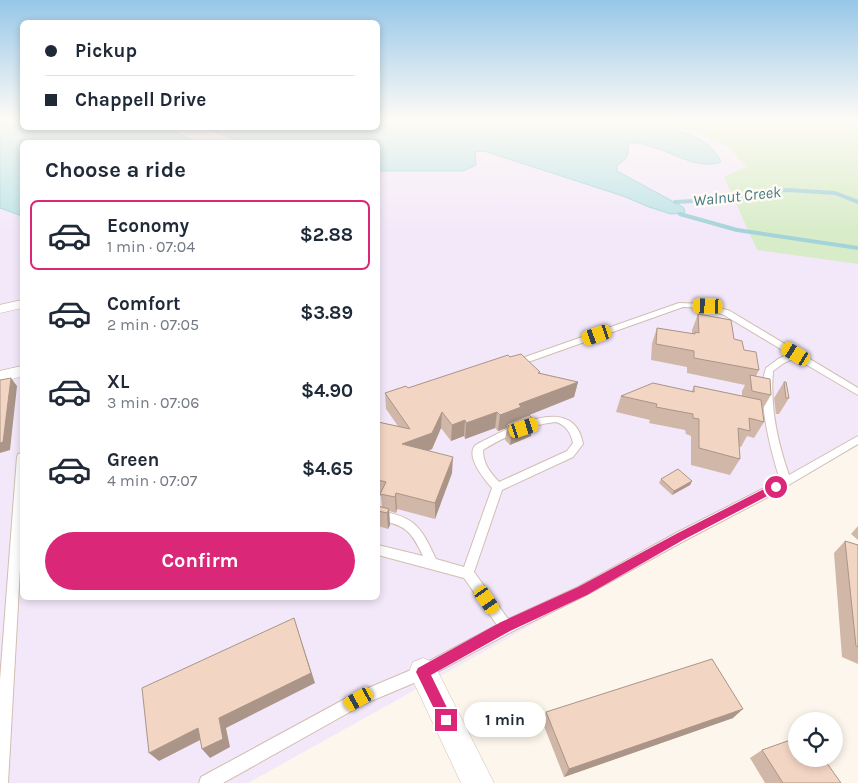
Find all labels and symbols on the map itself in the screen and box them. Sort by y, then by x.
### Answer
water label: Walnut Creek [692,182,783,210]
car [692,298,723,314]
car [580,323,613,347]
car [779,340,812,368]
car [507,416,540,440]
route start [765,476,787,498]
car [472,583,501,617]
car [342,685,375,713]
callout: 1 min [464,702,546,738]
route end [435,709,457,731]

